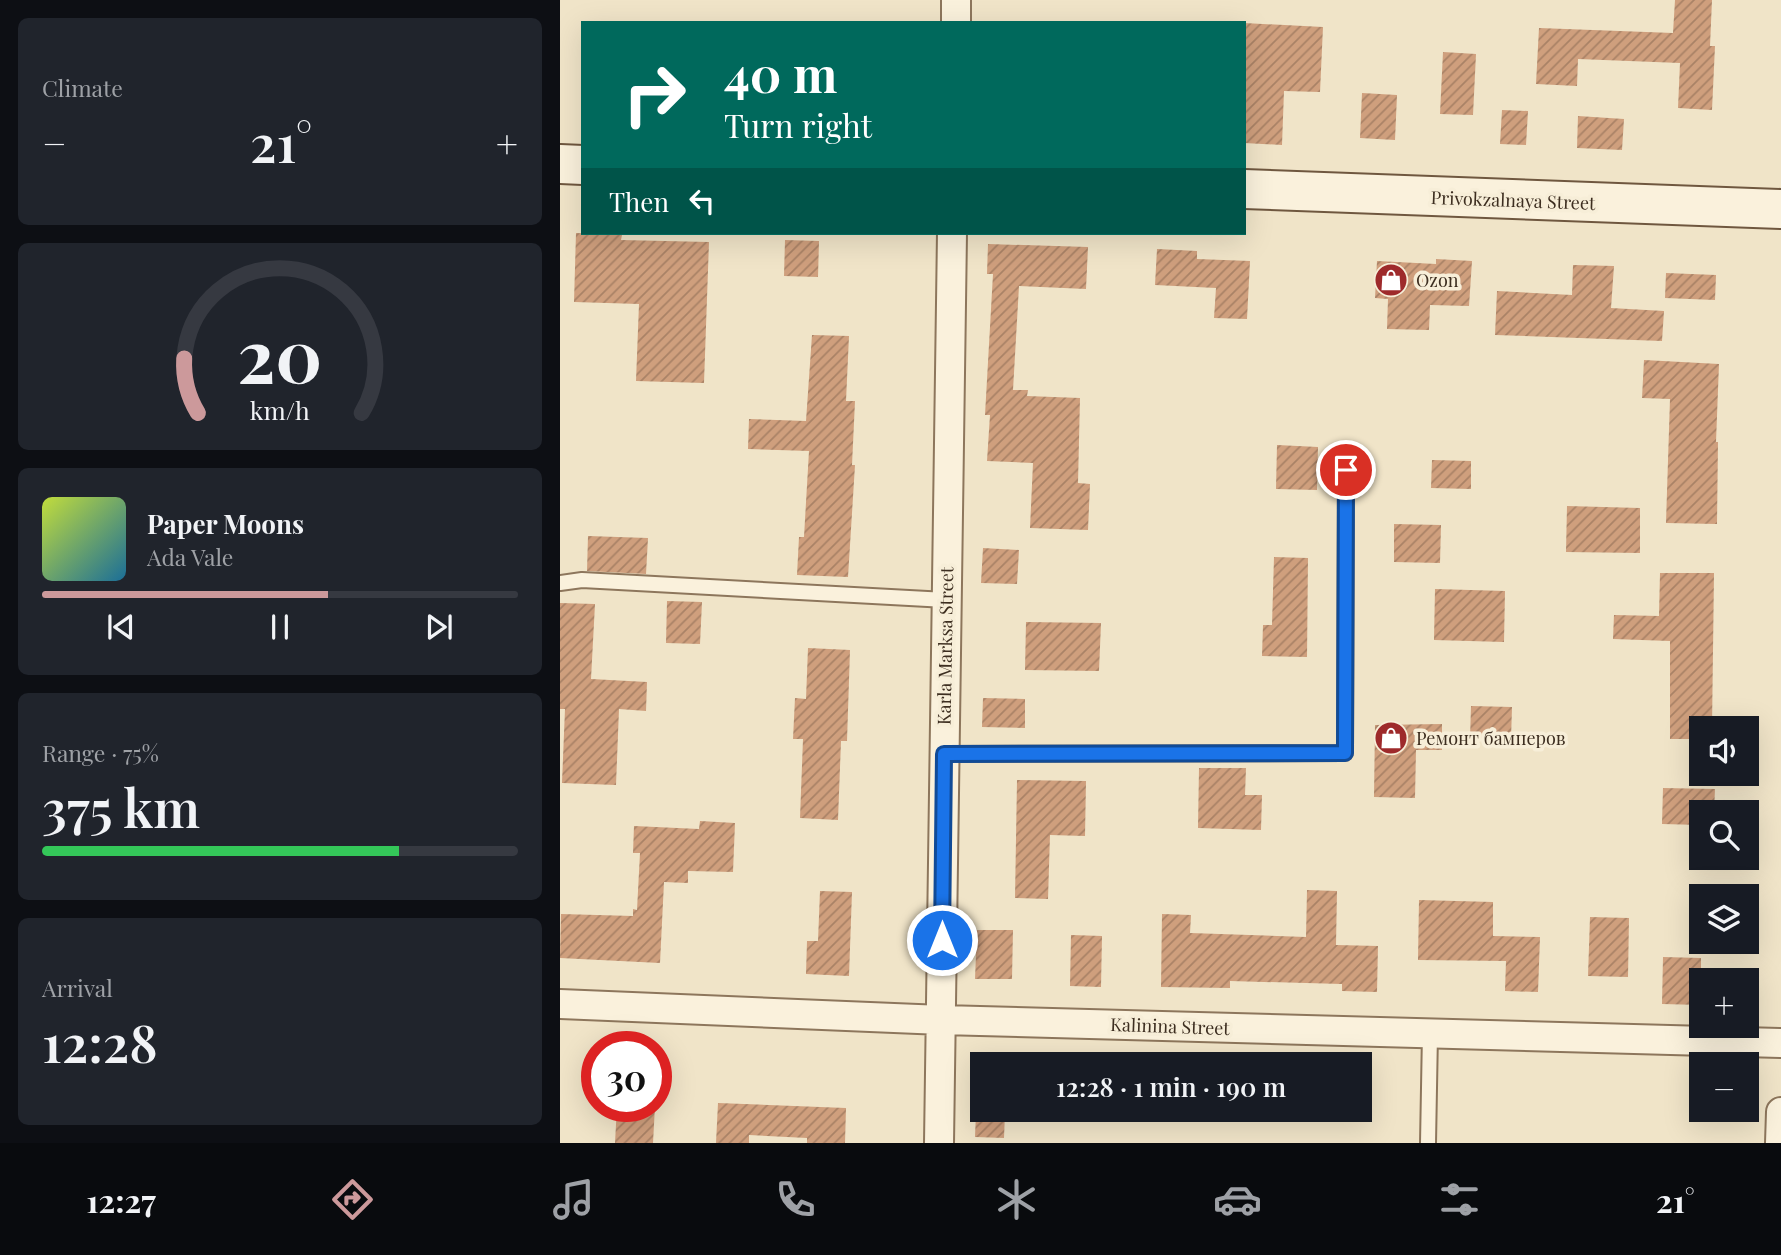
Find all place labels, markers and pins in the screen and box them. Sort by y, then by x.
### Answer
shop icon: Ozon [1372,261,1410,299]
place label: Ozon [1416,268,1459,292]
pin [1316,440,1376,500]
shop icon: Ремонт бамперов [1372,719,1410,757]
place label: Ремонт бамперов [1416,726,1566,750]

